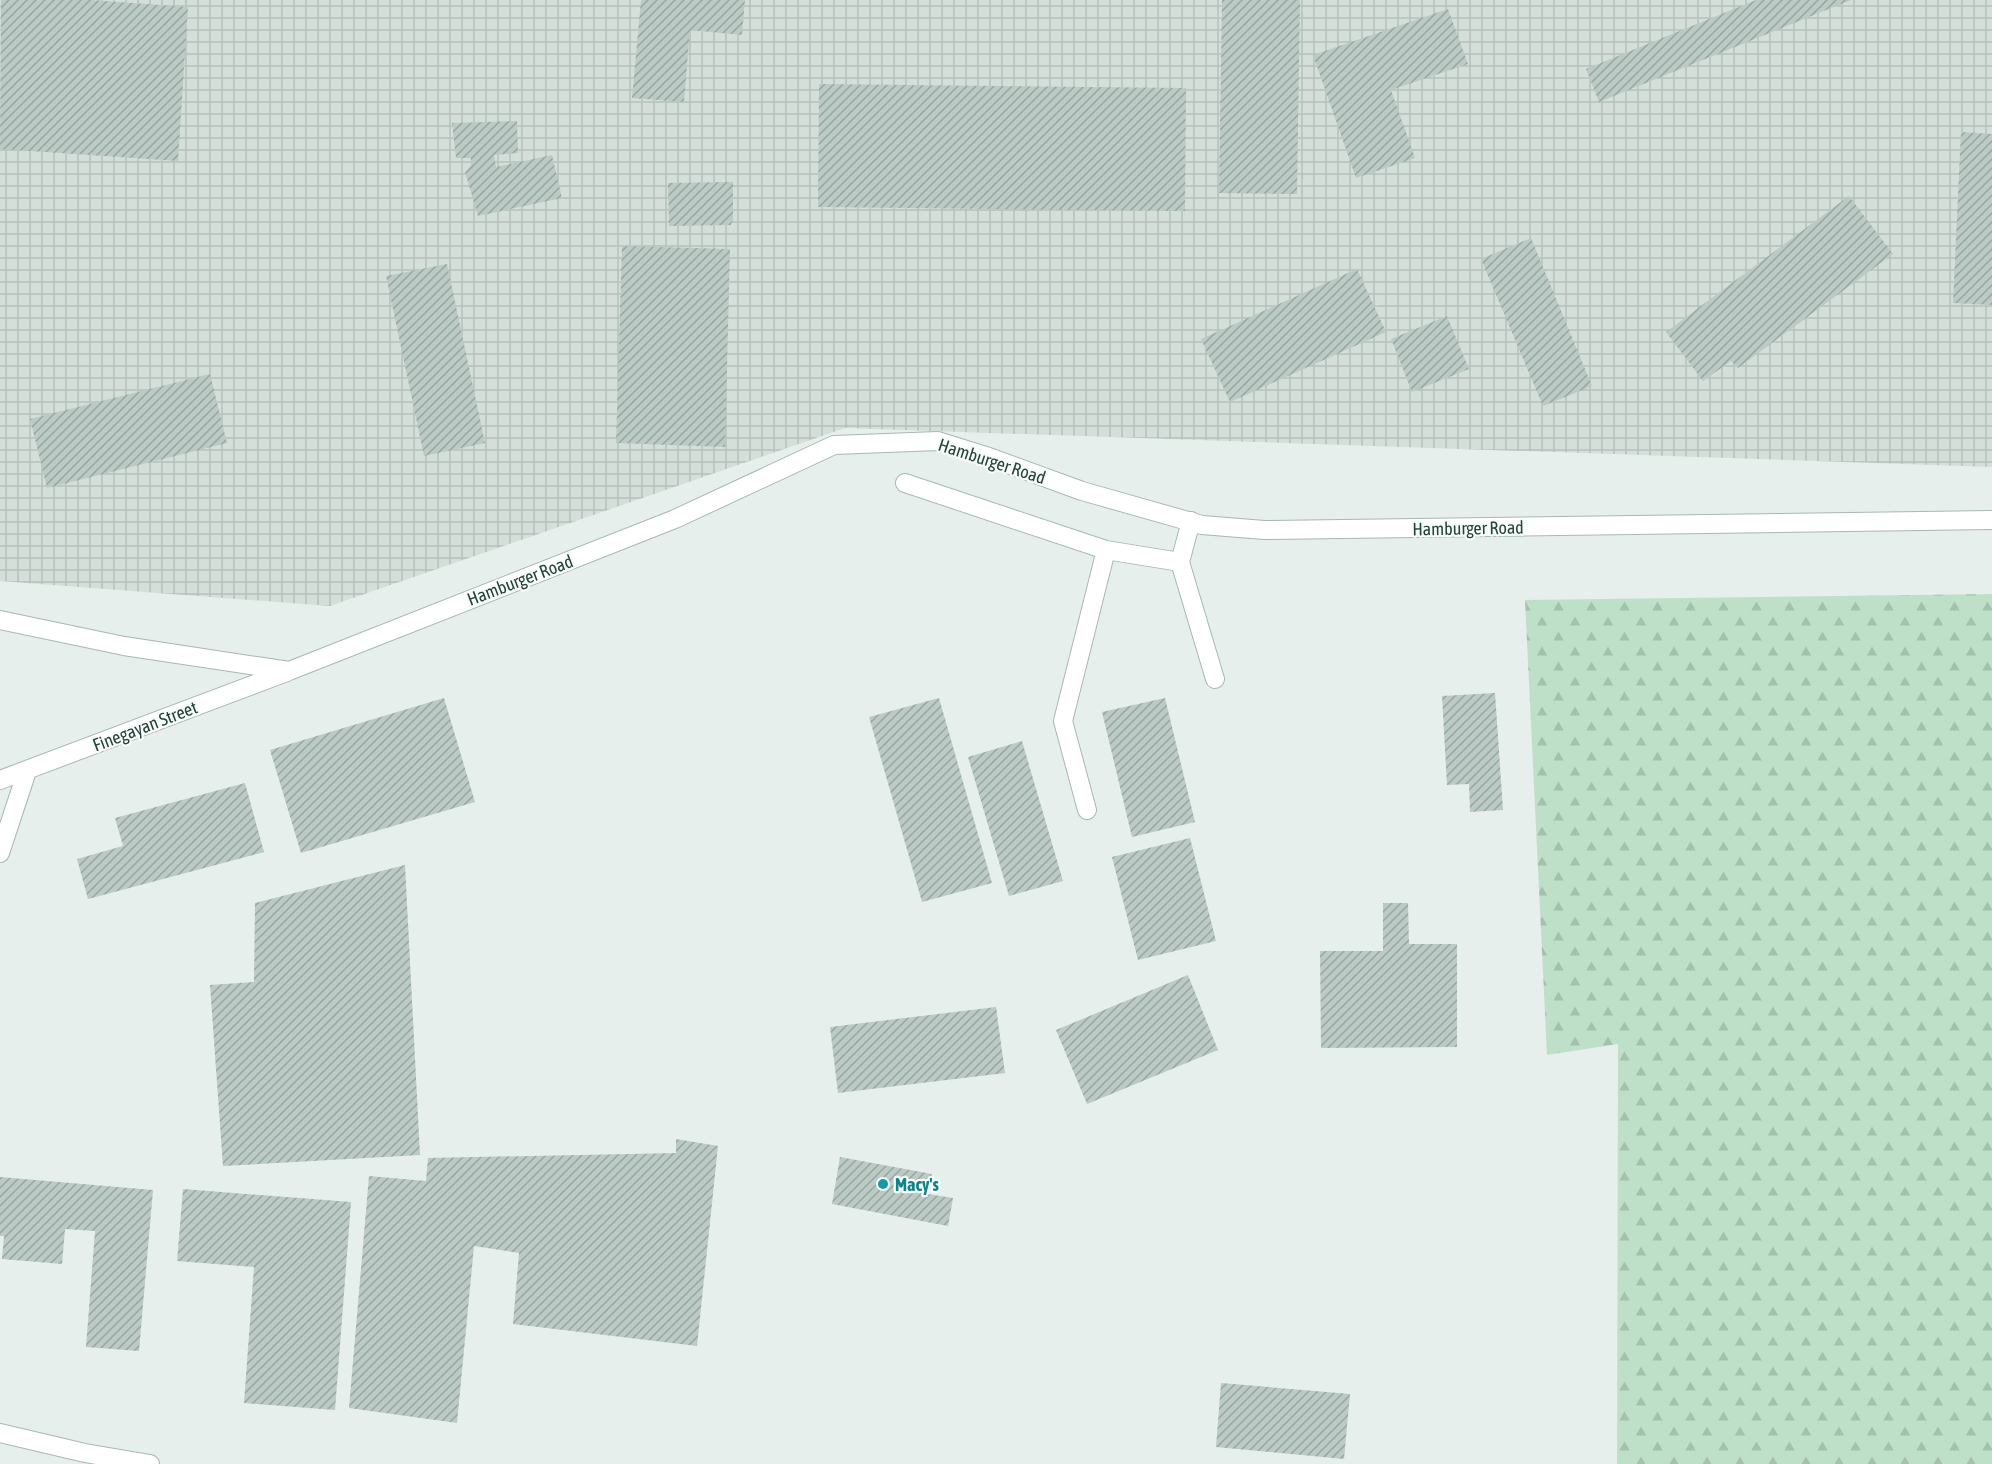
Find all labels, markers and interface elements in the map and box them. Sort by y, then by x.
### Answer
street label: Hamburger Road [936,434,1048,488]
street label: Hamburger Road [1412,517,1524,539]
street label: Hamburger Road [464,550,576,610]
street label: Finegayan Street [90,696,200,756]
place label: Macy's [895,1174,939,1195]
marker: Macy's [876,1177,890,1191]

